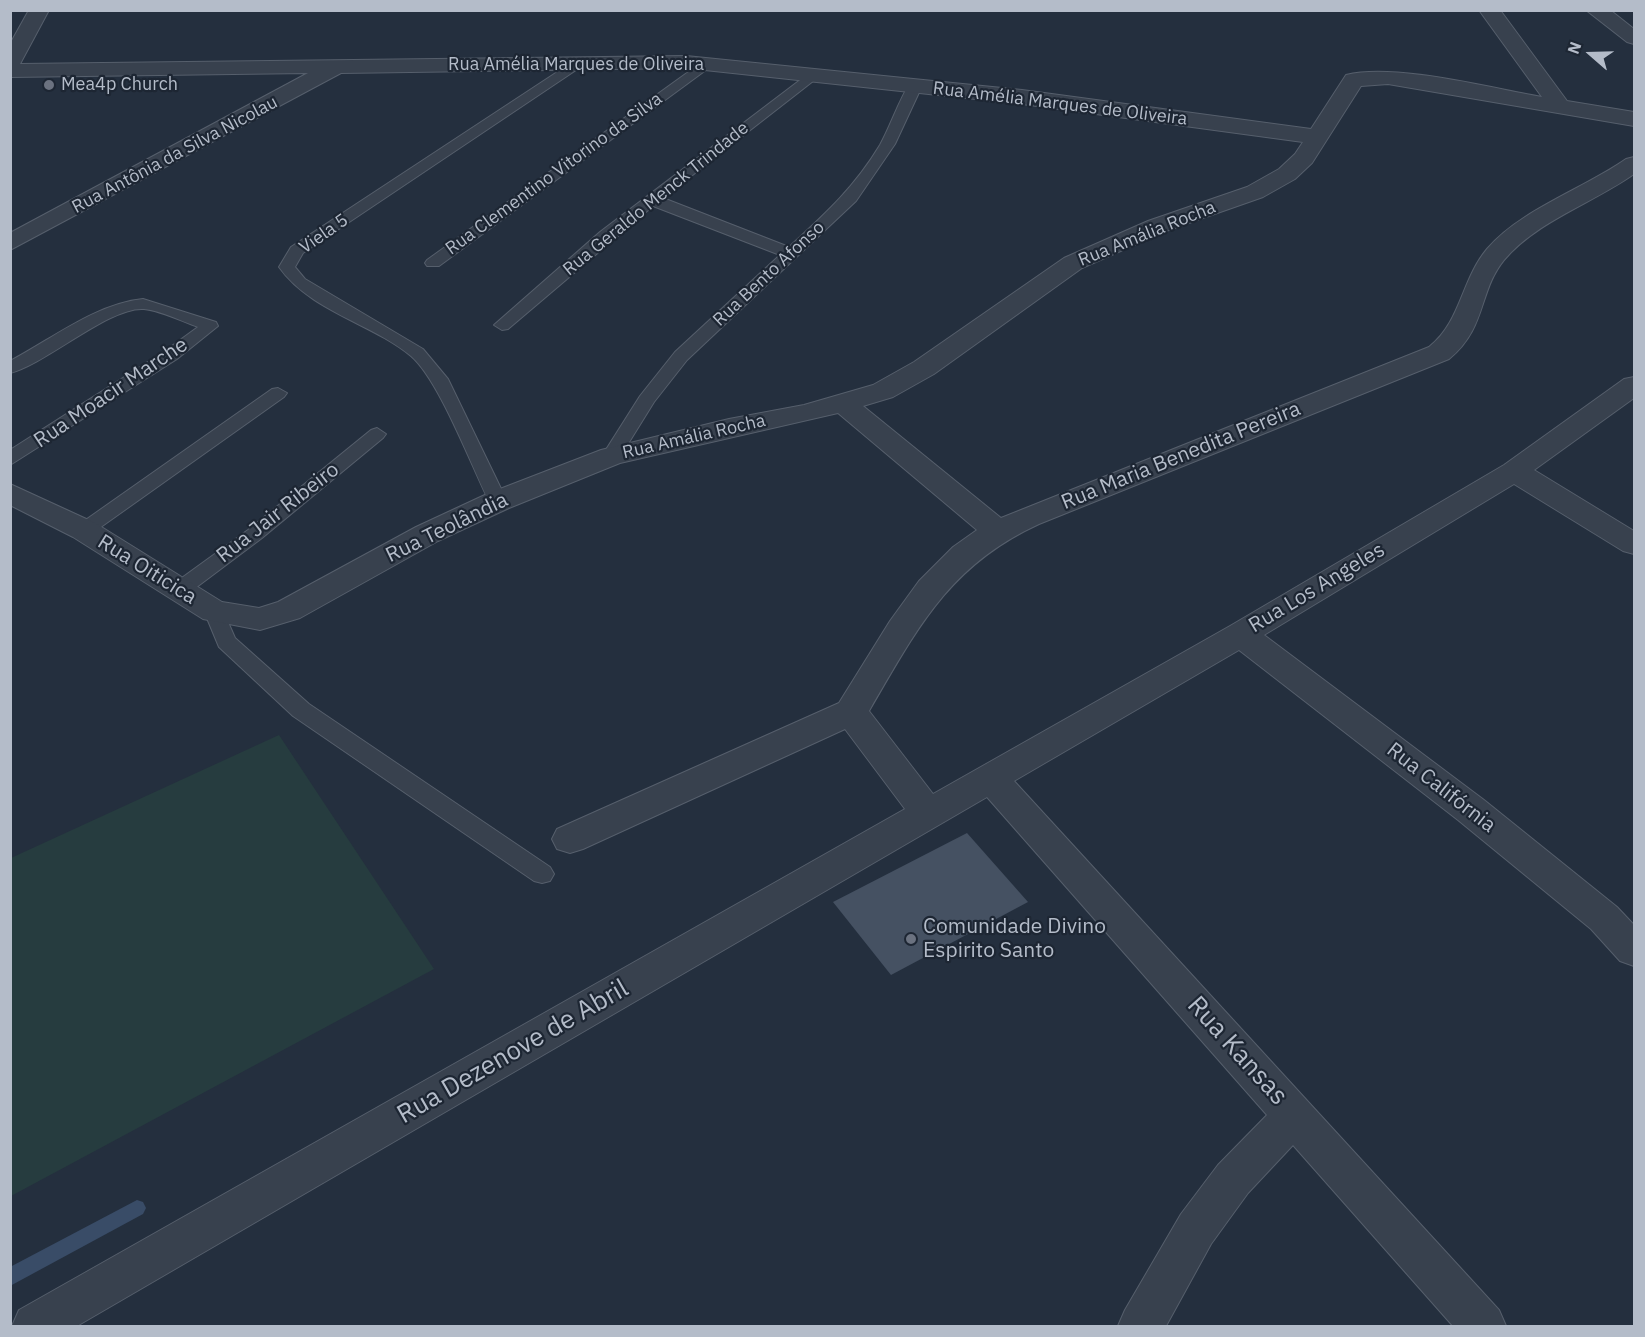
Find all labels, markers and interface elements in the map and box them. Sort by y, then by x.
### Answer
north arrow [1561,24,1621,84]
text: N [1563,39,1585,57]
street label: Rua Amélia Marques de Oliveira [448,54,704,76]
place label: Mea4p Church [61,74,178,96]
marker: Mea4p Church [42,78,56,92]
street label: Rua Amélia Marques de Oliveira [932,78,1188,130]
street label: Rua Clementino Vitorino da Silva [441,88,667,260]
street label: Rua Antônia da Silva Nicolau [68,92,282,218]
street label: Rua Geraldo Menck Trindade [559,117,753,281]
street label: Rua Amália Rocha [1075,197,1219,271]
street label: Viela 5 [295,209,353,259]
street label: Rua Bento Afonso [709,217,829,331]
street label: Rua Moacir Marche [29,332,193,454]
street label: Rua Maria Benedita Pereira [1058,396,1304,516]
street label: Rua Amália Rocha [620,410,768,464]
street label: Rua Jair Ribeiro [212,457,344,569]
street label: Rua Teolândia [382,488,512,568]
street label: Rua Oiticica [93,530,201,610]
street label: Rua Los Angeles [1244,538,1390,638]
street label: Rua Califórnia [1381,738,1501,838]
place label: Comunidade Divino Espirito Santo [923,914,1106,964]
marker: Comunidade Divino Espirito Santo [904,932,918,946]
street label: Rua Dezenove de Abril [392,973,634,1131]
street label: Rua Kansas [1180,990,1294,1112]

